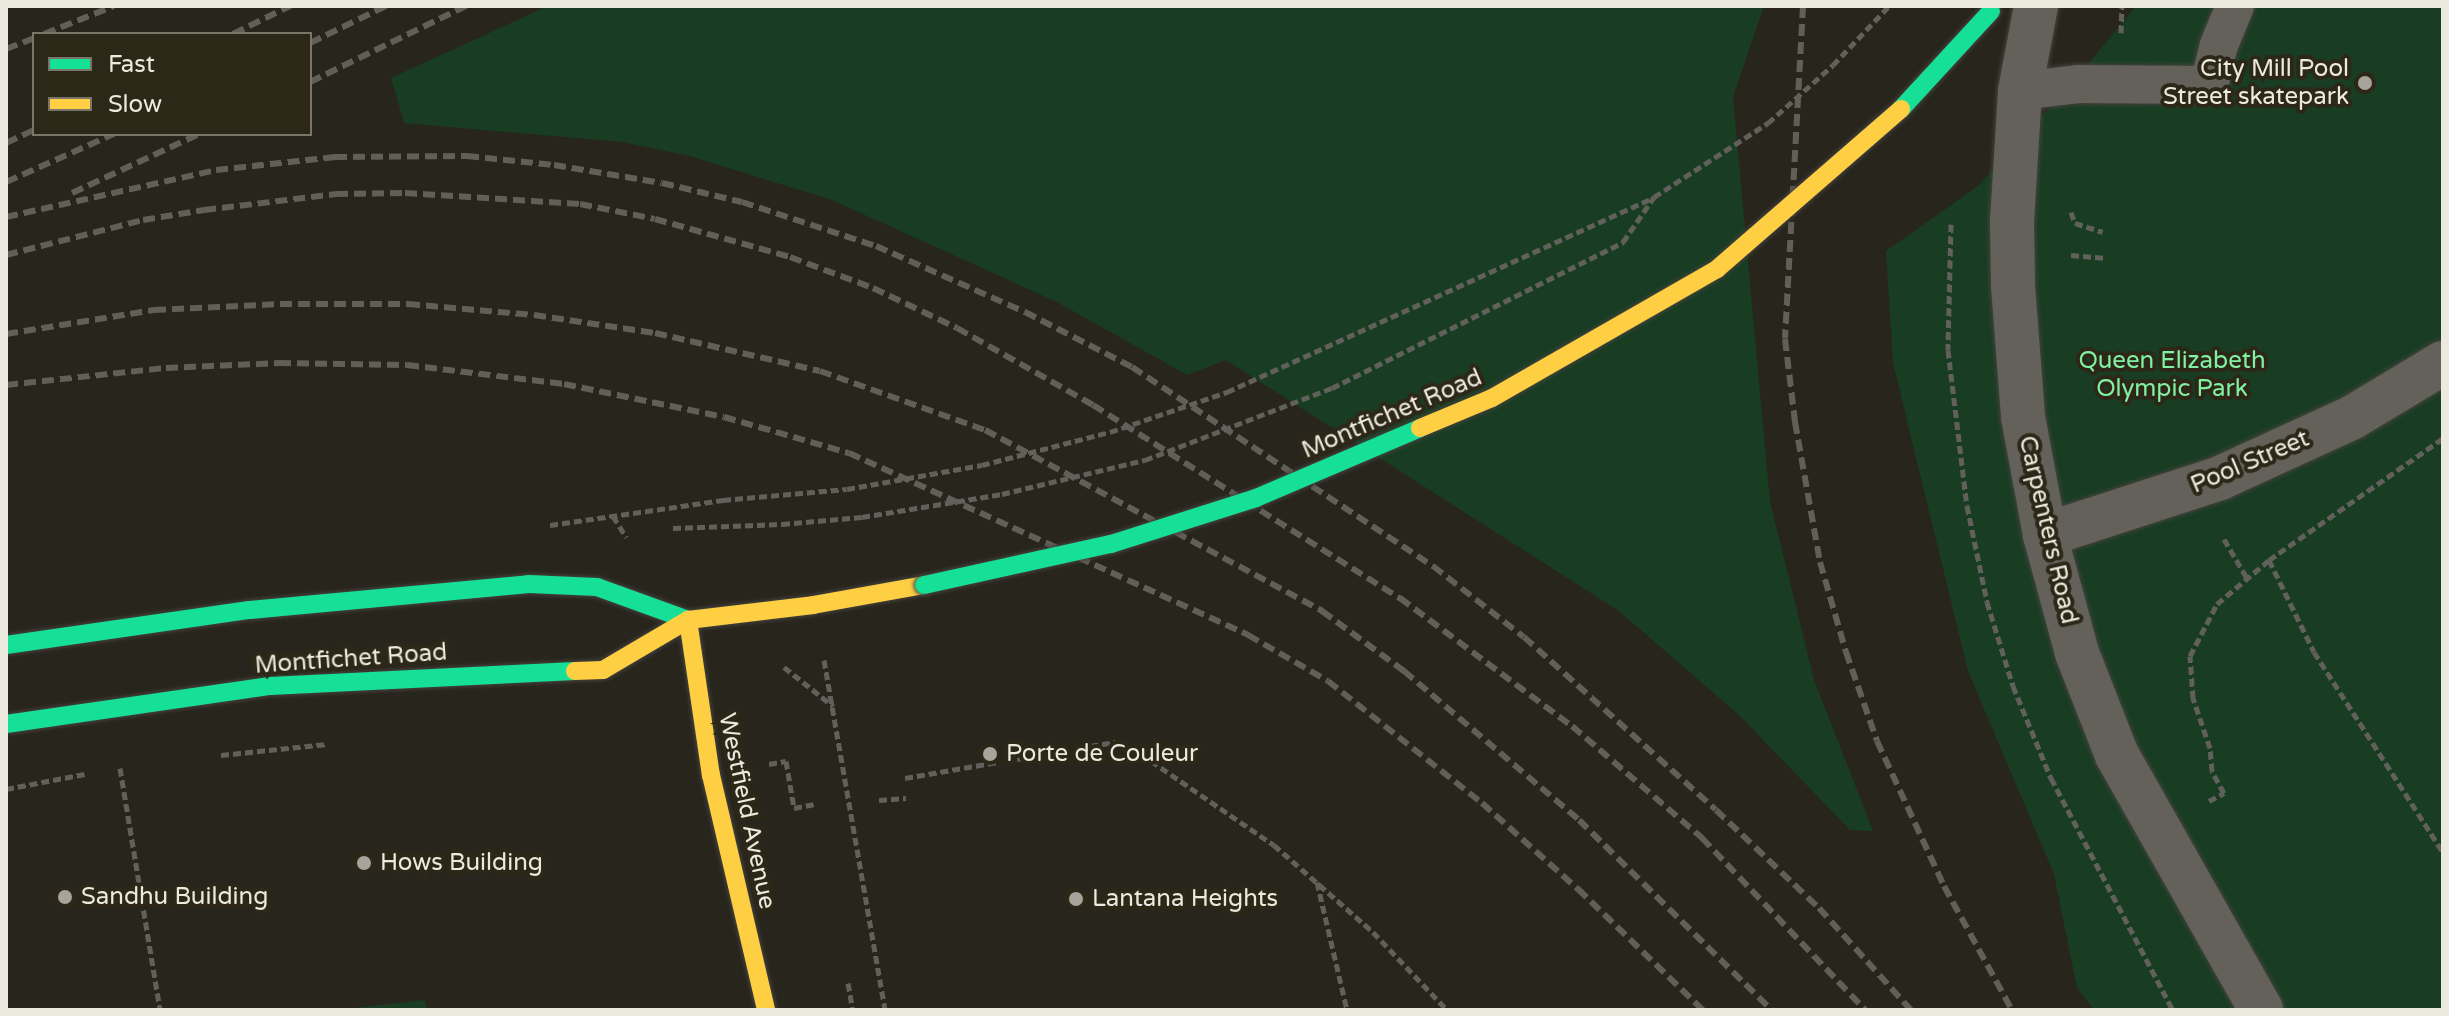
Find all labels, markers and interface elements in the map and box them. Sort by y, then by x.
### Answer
legend [32,32,312,136]
text: Fast [108,50,155,79]
place label: City Mill Pool Street skatepark [2163,55,2349,111]
marker: City Mill Pool Street skatepark [2356,74,2374,92]
text: Slow [108,90,162,119]
park label: Queen Elizabeth Olympic Park [2078,347,2266,403]
street label: Montfichet Road [1298,363,1486,465]
street label: Pool Street [2186,424,2314,500]
street label: Carpenters Road [2012,433,2084,627]
street label: Montfichet Road [254,638,448,680]
street label: Westfield Avenue [712,710,782,912]
place label: Porte de Couleur [1006,740,1198,768]
marker: Porte de Couleur [981,745,999,763]
place label: Hows Building [380,849,543,877]
marker: Hows Building [355,854,373,872]
place label: Sandhu Building [81,883,268,911]
place label: Lantana Heights [1092,885,1278,913]
marker: Sandhu Building [56,888,74,906]
marker: Lantana Heights [1067,890,1085,908]

